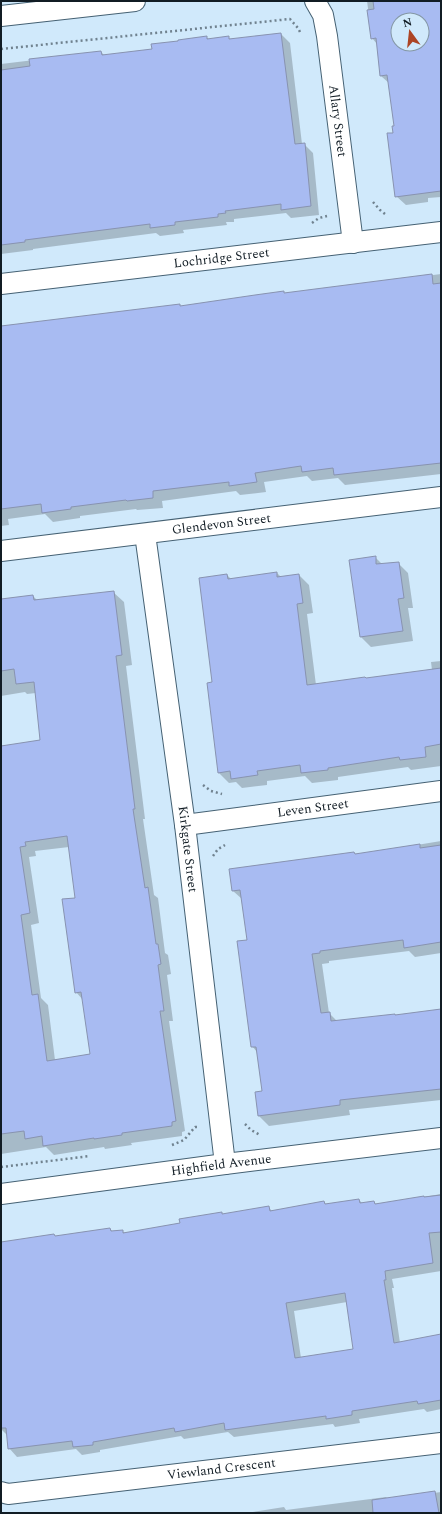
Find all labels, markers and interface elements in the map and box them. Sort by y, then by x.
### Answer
north arrow [390,12,430,52]
text: N [401,13,414,32]
street label: Allary Street [323,84,352,158]
street label: Lochridge Street [172,242,271,274]
street label: Glendevon Street [171,508,272,540]
street label: Leven Street [276,793,350,823]
street label: Kirkgate Street [172,805,203,894]
street label: Highfield Avenue [170,1149,272,1181]
street label: Viewland Crescent [166,1453,277,1485]

